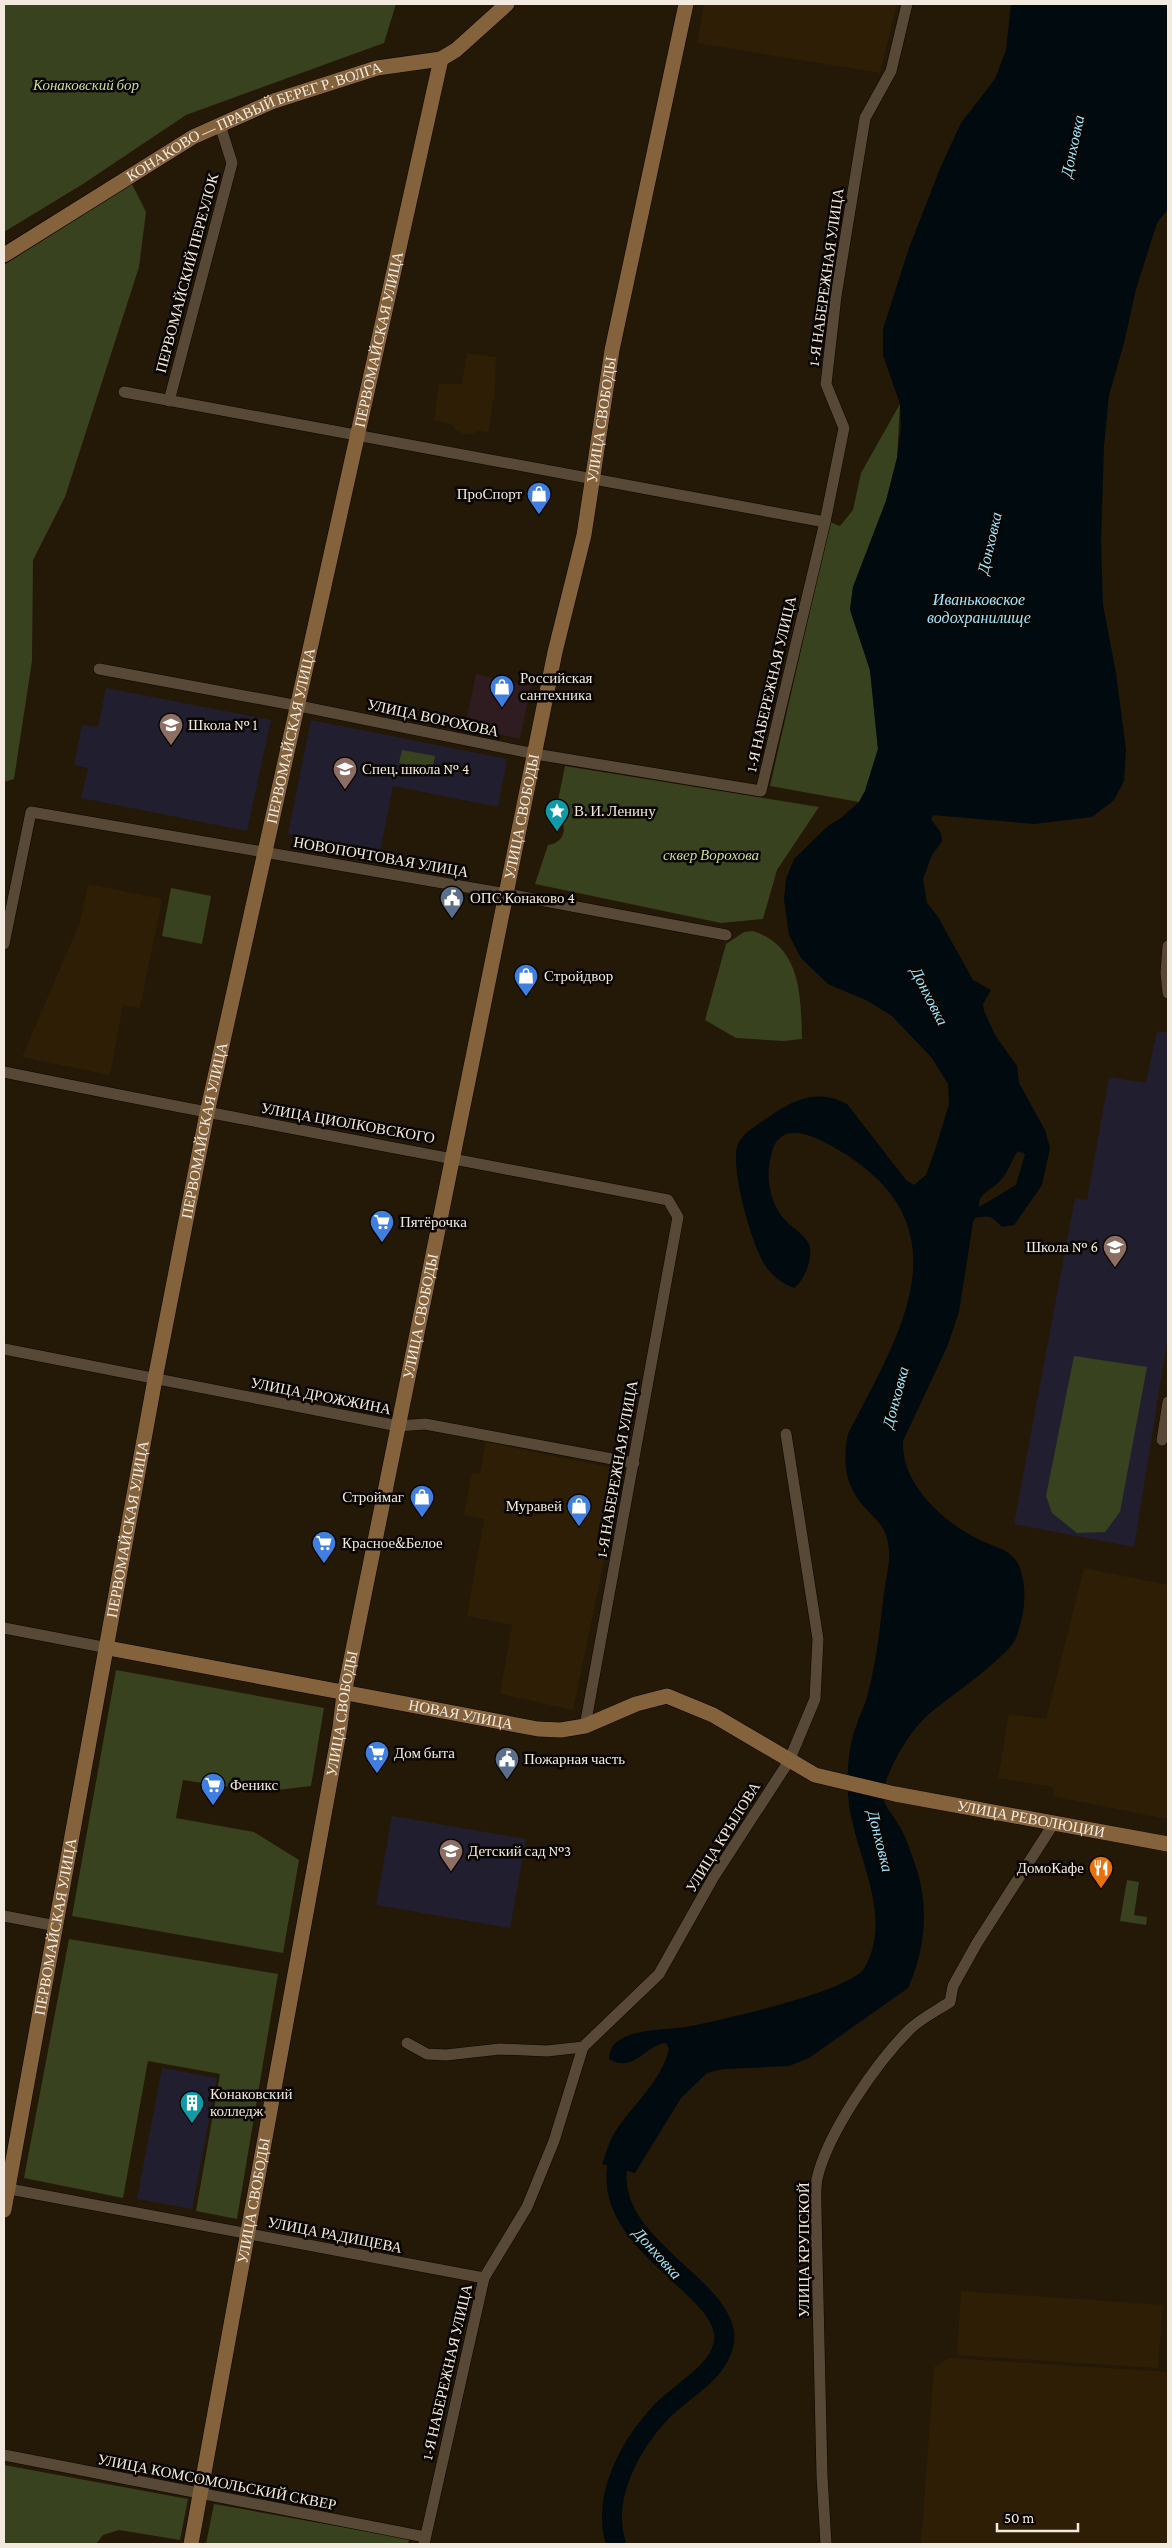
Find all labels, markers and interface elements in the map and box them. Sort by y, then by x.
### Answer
street label: КОНАКОВО — ПРАВЫЙ БЕРЕГ Р. ВОЛГА [123,59,384,185]
park label: Конаковский бор [32,77,139,93]
water label: Донховка [1057,114,1088,181]
street label: ПЕРВОМАЙСКИЙ ПЕРЕУЛОК [153,170,222,375]
street label: 1-Я НАБЕРЕЖНАЯ УЛИЦА [806,187,846,367]
street label: ПЕРВОМАЙСКАЯ УЛИЦА [351,250,406,429]
street label: УЛИЦА СВОБОДЫ [584,356,619,484]
shop icon: ПроСпорт [526,481,552,515]
place label: ПроСпорт [457,486,522,502]
water label: Донховка [974,511,1006,578]
water label: Иваньковское водохранилище [927,591,1031,627]
street label: 1-Я НАБЕРЕЖНАЯ УЛИЦА [743,594,799,773]
street label: ПЕРВОМАЙСКАЯ УЛИЦА [263,646,318,825]
place label: Российская сантехника [520,670,593,703]
shop icon: Российская сантехника [489,674,515,708]
street label: УЛИЦА ВОРОХОВА [366,696,500,740]
school or university icon: Школа № 1 [158,712,184,746]
place label: Школа № 1 [188,717,257,733]
street label: УЛИЦА СВОБОДЫ [501,753,542,880]
school or university icon: Спец. школа № 4 [332,756,358,790]
place label: Спец. школа № 4 [362,761,470,777]
place icon: В. И. Ленину [544,798,570,832]
place label: В. И. Ленину [574,803,656,819]
street label: НОВОПОЧТОВАЯ УЛИЦА [292,834,470,880]
park label: сквер Ворохова [663,847,759,863]
public building icon: ОПС Конаково 4 [439,885,465,919]
place label: ОПС Конаково 4 [470,890,575,906]
shop icon: Стройдвор [513,963,539,997]
water label: Донховка [906,963,951,1029]
place label: Стройдвор [544,968,613,984]
street label: ПЕРВОМАЙСКАЯ УЛИЦА [179,1041,230,1220]
street label: УЛИЦА ЦИОЛКОВСКОГО [260,1100,436,1146]
supermarket icon: Пятёрочка [369,1209,395,1243]
place label: Пятёрочка [400,1214,467,1230]
school or university icon: Школа № 6 [1102,1234,1128,1268]
place label: Школа № 6 [1026,1239,1098,1255]
street label: УЛИЦА СВОБОДЫ [400,1252,441,1380]
water label: Донховка [879,1365,913,1432]
street label: УЛИЦА ДРОЖЖИНА [249,1375,393,1418]
street label: 1-Я НАБЕРЕЖНАЯ УЛИЦА [594,1379,641,1559]
street label: ПЕРВОМАЙСКАЯ УЛИЦА [104,1439,152,1619]
shop icon: Строймаг [409,1484,435,1518]
place label: Строймаг [342,1489,404,1505]
shop icon: Муравей [566,1493,592,1527]
place label: Муравей [506,1498,562,1514]
supermarket icon: Красное&Белое [311,1530,337,1564]
place label: Красное&Белое [342,1535,443,1551]
street label: УЛИЦА СВОБОДЫ [323,1649,361,1778]
street label: НОВАЯ УЛИЦА [407,1697,515,1732]
supermarket icon: Дом быта [364,1740,390,1774]
place label: Дом быта [394,1745,455,1761]
public building icon: Пожарная часть [494,1746,520,1780]
place label: Пожарная часть [524,1751,625,1767]
supermarket icon: Феникс [200,1772,226,1806]
place label: Феникс [230,1777,278,1793]
street label: УЛИЦА КРЫЛОВА [683,1779,763,1895]
street label: УЛИЦА РЕВОЛЮЦИИ [956,1797,1106,1840]
water label: Донховка [863,1807,896,1874]
street label: ПЕРВОМАЙСКАЯ УЛИЦА [32,1837,79,2016]
school or university icon: Детский сад №3 [438,1838,464,1872]
place label: Детский сад №3 [468,1843,571,1859]
restaurant icon: ДомоКафе [1088,1855,1114,1889]
place label: ДомоКафе [1017,1860,1084,1876]
place label: Конаковский колледж [210,2086,292,2119]
building icon: Конаковский колледж [179,2090,205,2124]
street label: УЛИЦА СВОБОДЫ [234,2137,273,2265]
street label: УЛИЦА КРУПСКОЙ [796,2182,812,2318]
street label: УЛИЦА РАДИЩЕВА [266,2214,404,2256]
water label: Донховка [628,2223,685,2283]
street label: 1-Я НАБЕРЕЖНАЯ УЛИЦА [419,2282,475,2461]
street label: УЛИЦА КОМСОМОЛЬСКИЙ СКВЕР [96,2451,338,2513]
scale bar [997,2500,1078,2532]
text: 50 m [1004,2510,1034,2526]

